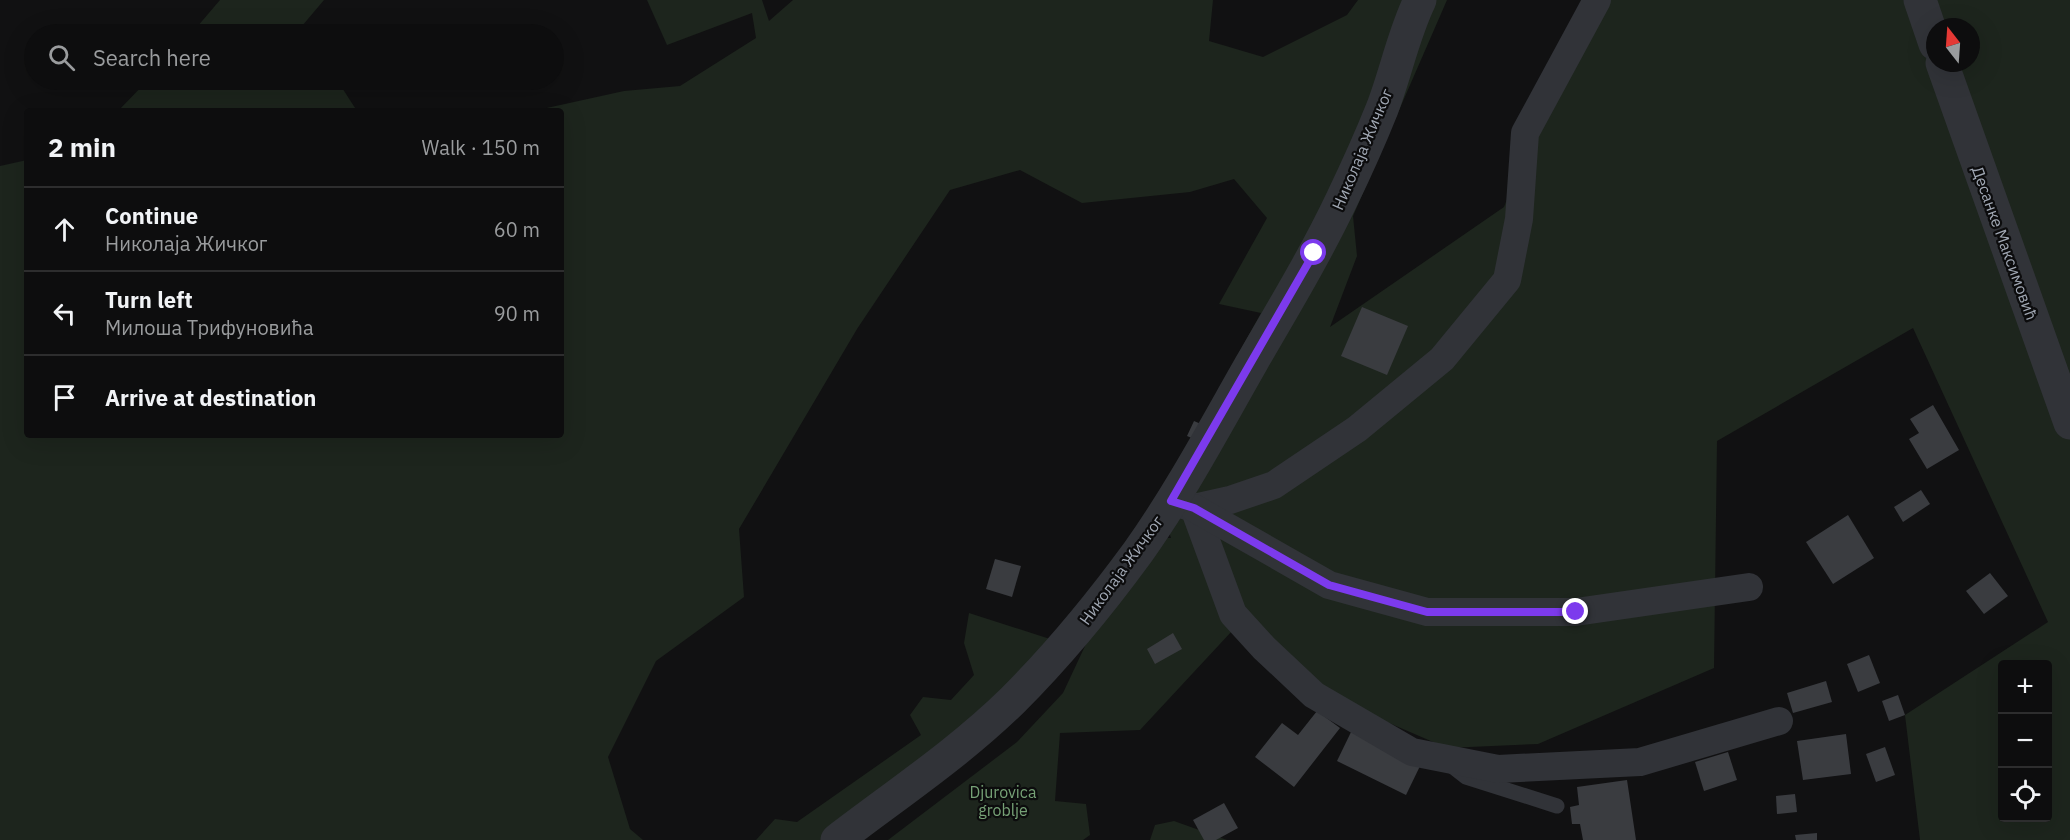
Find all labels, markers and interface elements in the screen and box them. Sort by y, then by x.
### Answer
north arrow [1926,18,1980,72]
search box [24,24,564,90]
icon: search [45,41,78,74]
text: Search here [93,43,211,72]
street label: Николаја Жичког [1327,85,1397,213]
text: 2 min [48,130,116,164]
text: Walk · 150 m [422,134,540,161]
street label: Десанке Максимовић [1968,163,2042,323]
text: Continue [105,201,198,230]
icon: ahead [48,213,81,246]
text: 60 m [494,216,540,243]
text: Николаја Жичког [105,230,268,257]
route start [1300,239,1326,265]
text: Turn left [105,285,193,314]
icon: left [48,297,81,330]
text: 90 m [494,300,540,327]
text: Милоша Трифуновића [105,314,314,341]
icon: arrive [48,381,81,414]
text: Arrive at destination [105,383,316,412]
street label: Николаја Жичког [1075,511,1167,628]
route end [1562,598,1588,624]
map controls [1998,660,2052,822]
button: + [1998,660,2052,714]
button: − [1998,714,2052,768]
button: locate [1998,768,2052,822]
park label: Djurovica groblje [970,782,1037,820]

